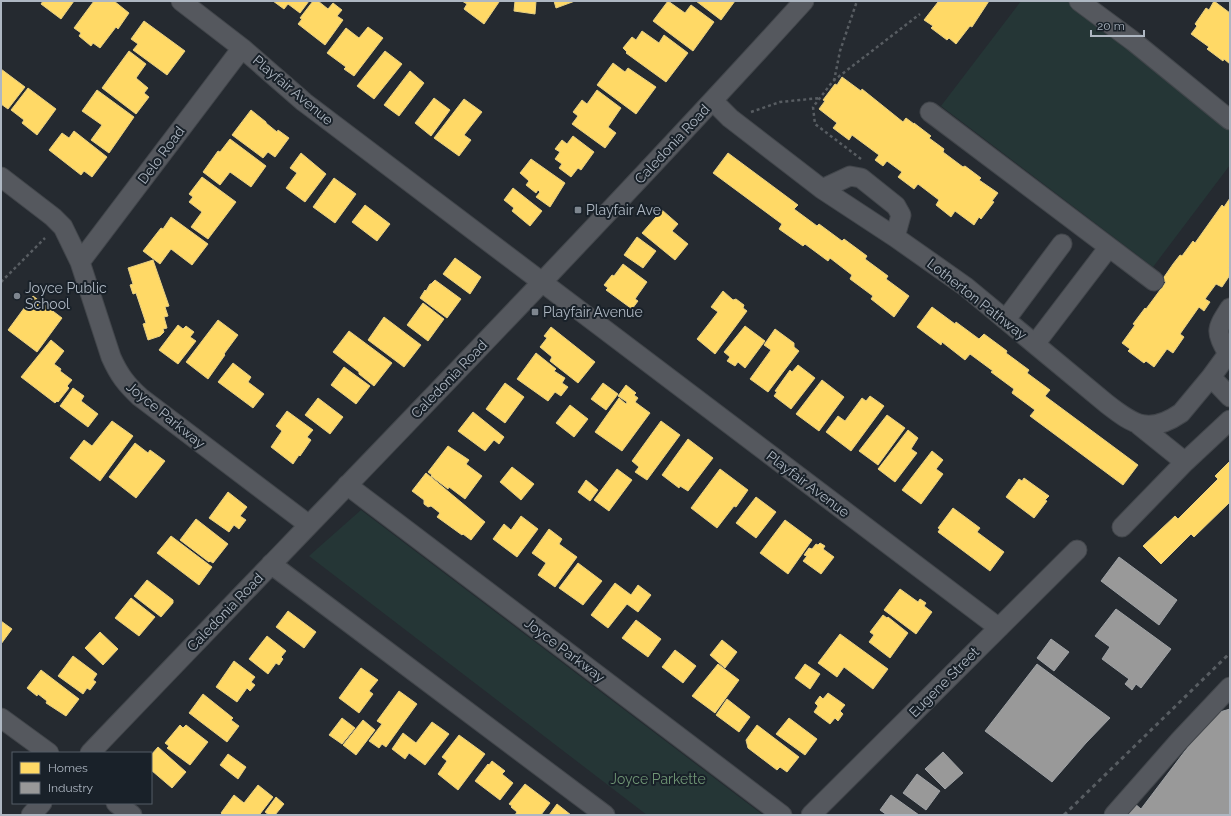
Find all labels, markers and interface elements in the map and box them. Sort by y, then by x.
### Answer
scale bar [1091,12,1144,38]
text: 20 m [1097,19,1125,33]
street label: Playfair Avenue [250,52,336,128]
street label: Caledonia Road [631,101,713,187]
street label: Delo Road [134,123,188,187]
place label: Playfair Ave [586,202,661,218]
marker: Playfair Ave [573,205,583,215]
street label: Lotherton Pathway [924,255,1030,343]
place label: Joyce Public School [25,280,107,312]
marker: Joyce Public School [12,291,22,301]
place label: Playfair Avenue [543,304,643,320]
marker: Playfair Avenue [530,307,540,317]
street label: Caledonia Road [408,337,490,421]
street label: Joyce Parkway [124,379,209,452]
street label: Playfair Avenue [763,448,853,520]
street label: Caledonia Road [184,570,266,654]
street label: Joyce Parkway [522,615,609,686]
street label: Eugene Street [906,643,983,720]
legend [12,752,152,804]
text: Homes [48,761,88,775]
park label: Joyce Parkette [610,771,706,787]
text: Industry [48,781,94,795]

